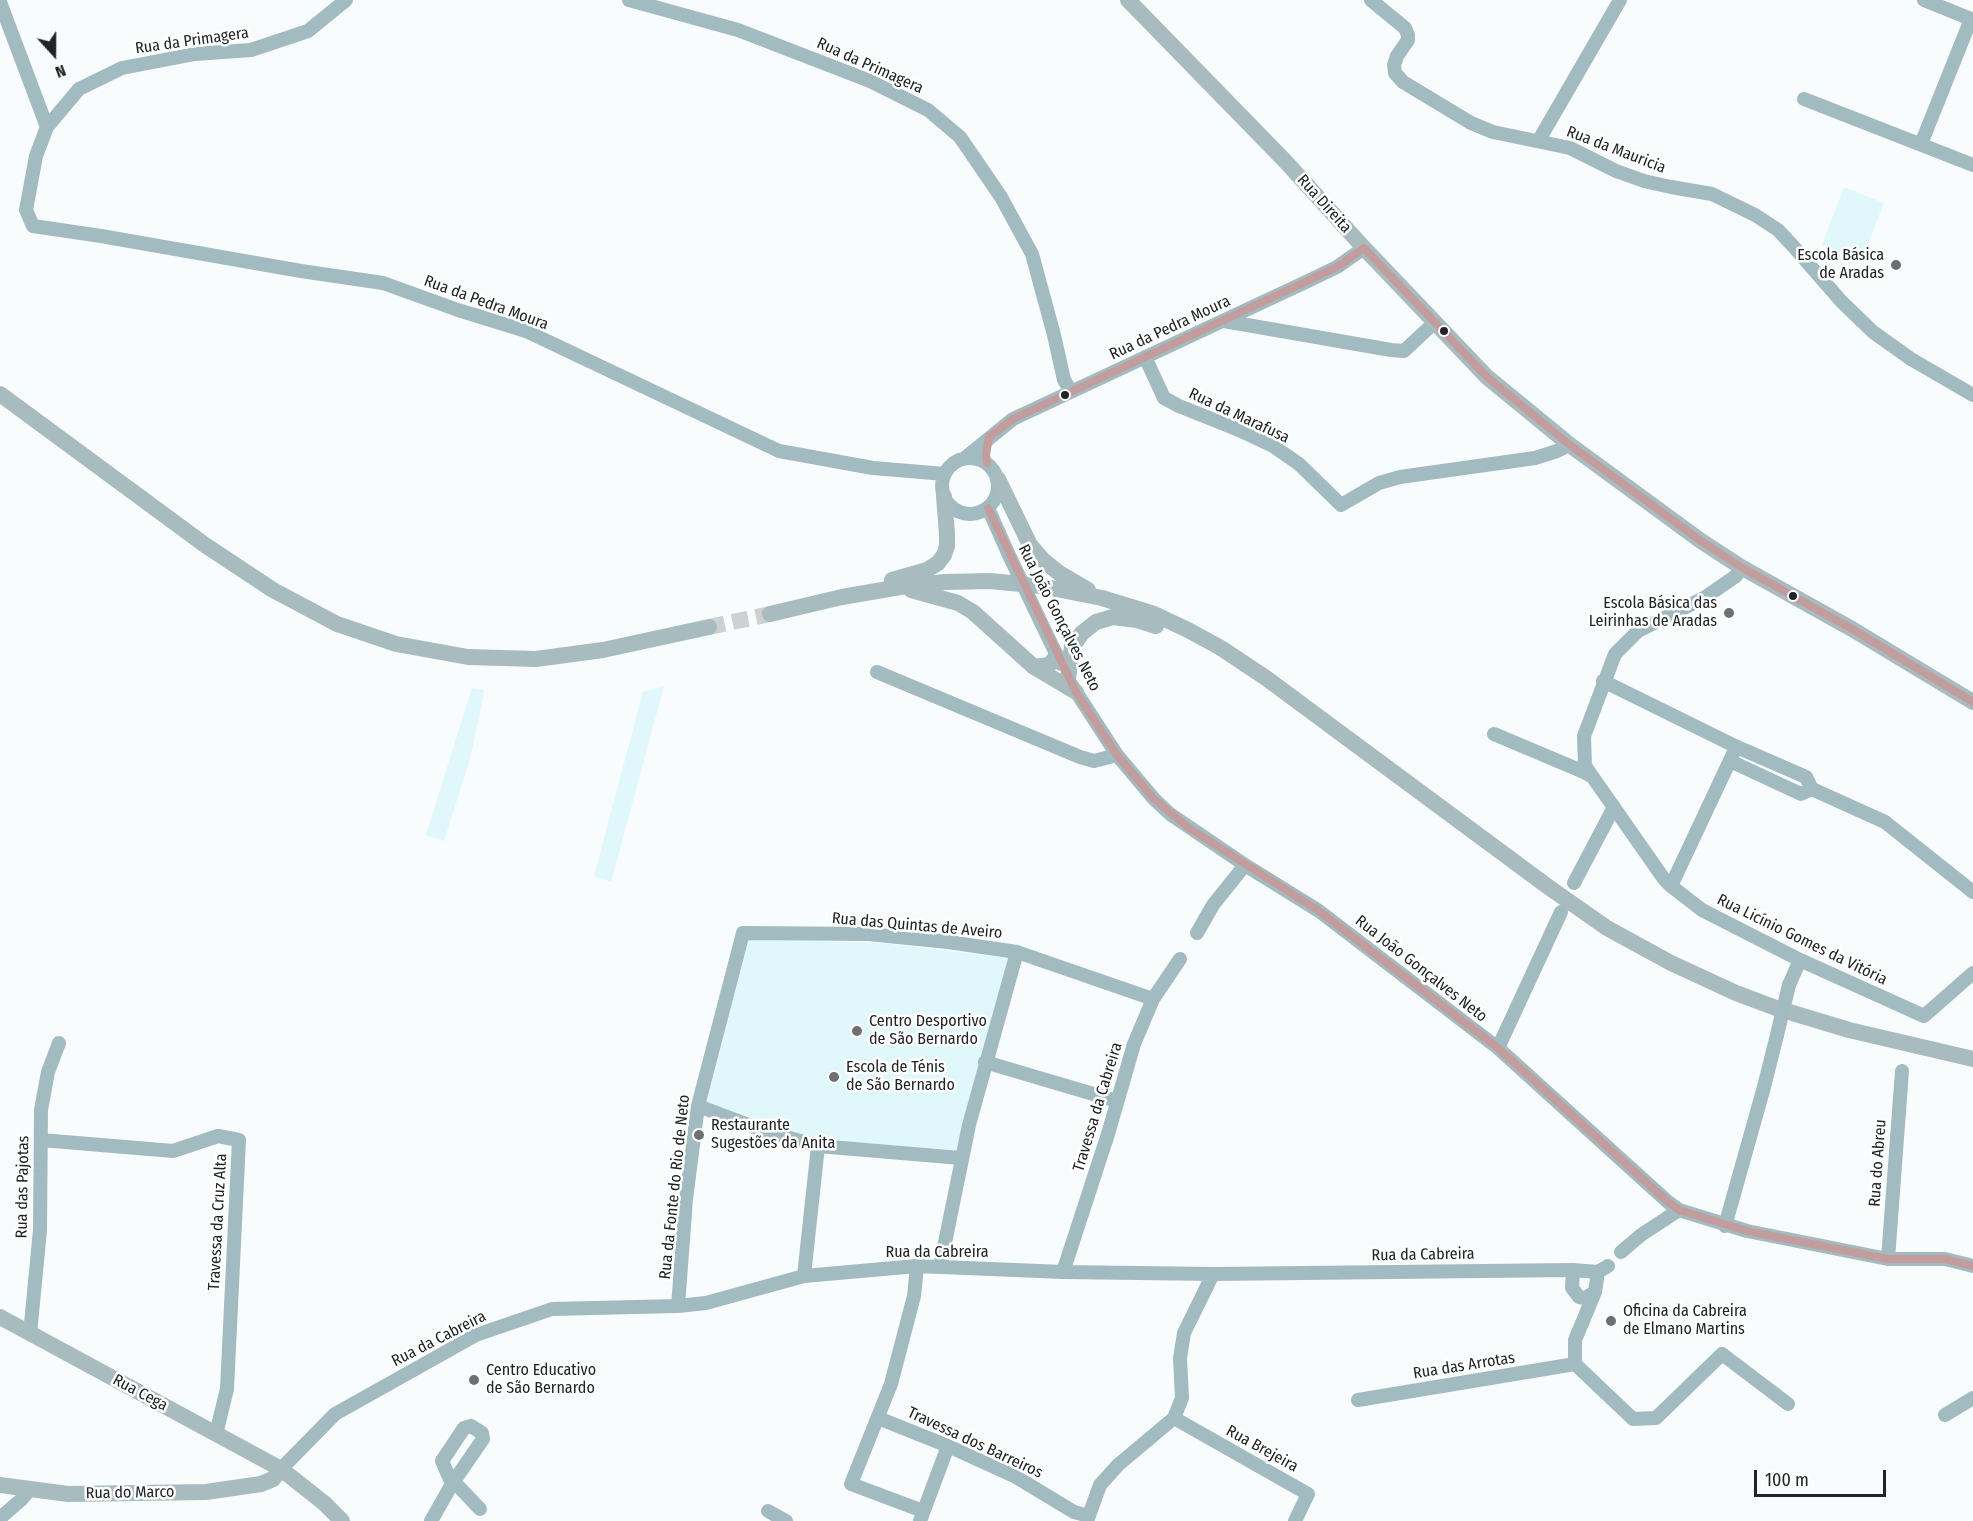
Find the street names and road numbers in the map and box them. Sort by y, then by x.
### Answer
street label: Rua da Primagera [134,24,250,58]
street label: Rua da Primagera [814,34,926,98]
street label: Rua da Mauricia [1564,122,1668,178]
street label: Rua Direita [1293,171,1355,237]
street label: Rua da Pedra Moura [421,272,551,334]
street label: Rua da Pedra Moura [1107,292,1233,364]
street label: Rua da Marafusa [1186,384,1292,448]
street label: Rua João Gonçalves Neto [1014,541,1104,695]
street label: Rua Licínio Gomes da Vitória [1714,890,1890,990]
street label: Rua das Quintas de Aveiro [831,909,1003,943]
street label: Rua João Gonçalves Neto [1351,911,1491,1027]
street label: Travessa da Cabreira [1069,1040,1127,1174]
street label: Rua da Fonte do Rio de Neto [656,1094,694,1280]
street label: Rua do Abreu [1865,1119,1891,1207]
street label: Rua das Pajotas [13,1135,33,1239]
street label: Travessa da Cruz Alta [205,1153,231,1291]
street label: Rua da Cabreira [885,1243,989,1263]
street label: Rua da Cabreira [1371,1245,1475,1265]
street label: Rua da Cabreira [389,1307,489,1371]
street label: Rua das Arrotas [1412,1348,1516,1384]
street label: Rua Cega [109,1371,171,1415]
street label: Travessa dos Barreiros [904,1403,1046,1483]
street label: Rua Brejeira [1223,1421,1301,1477]
street label: Rua do Marco [85,1483,175,1503]

